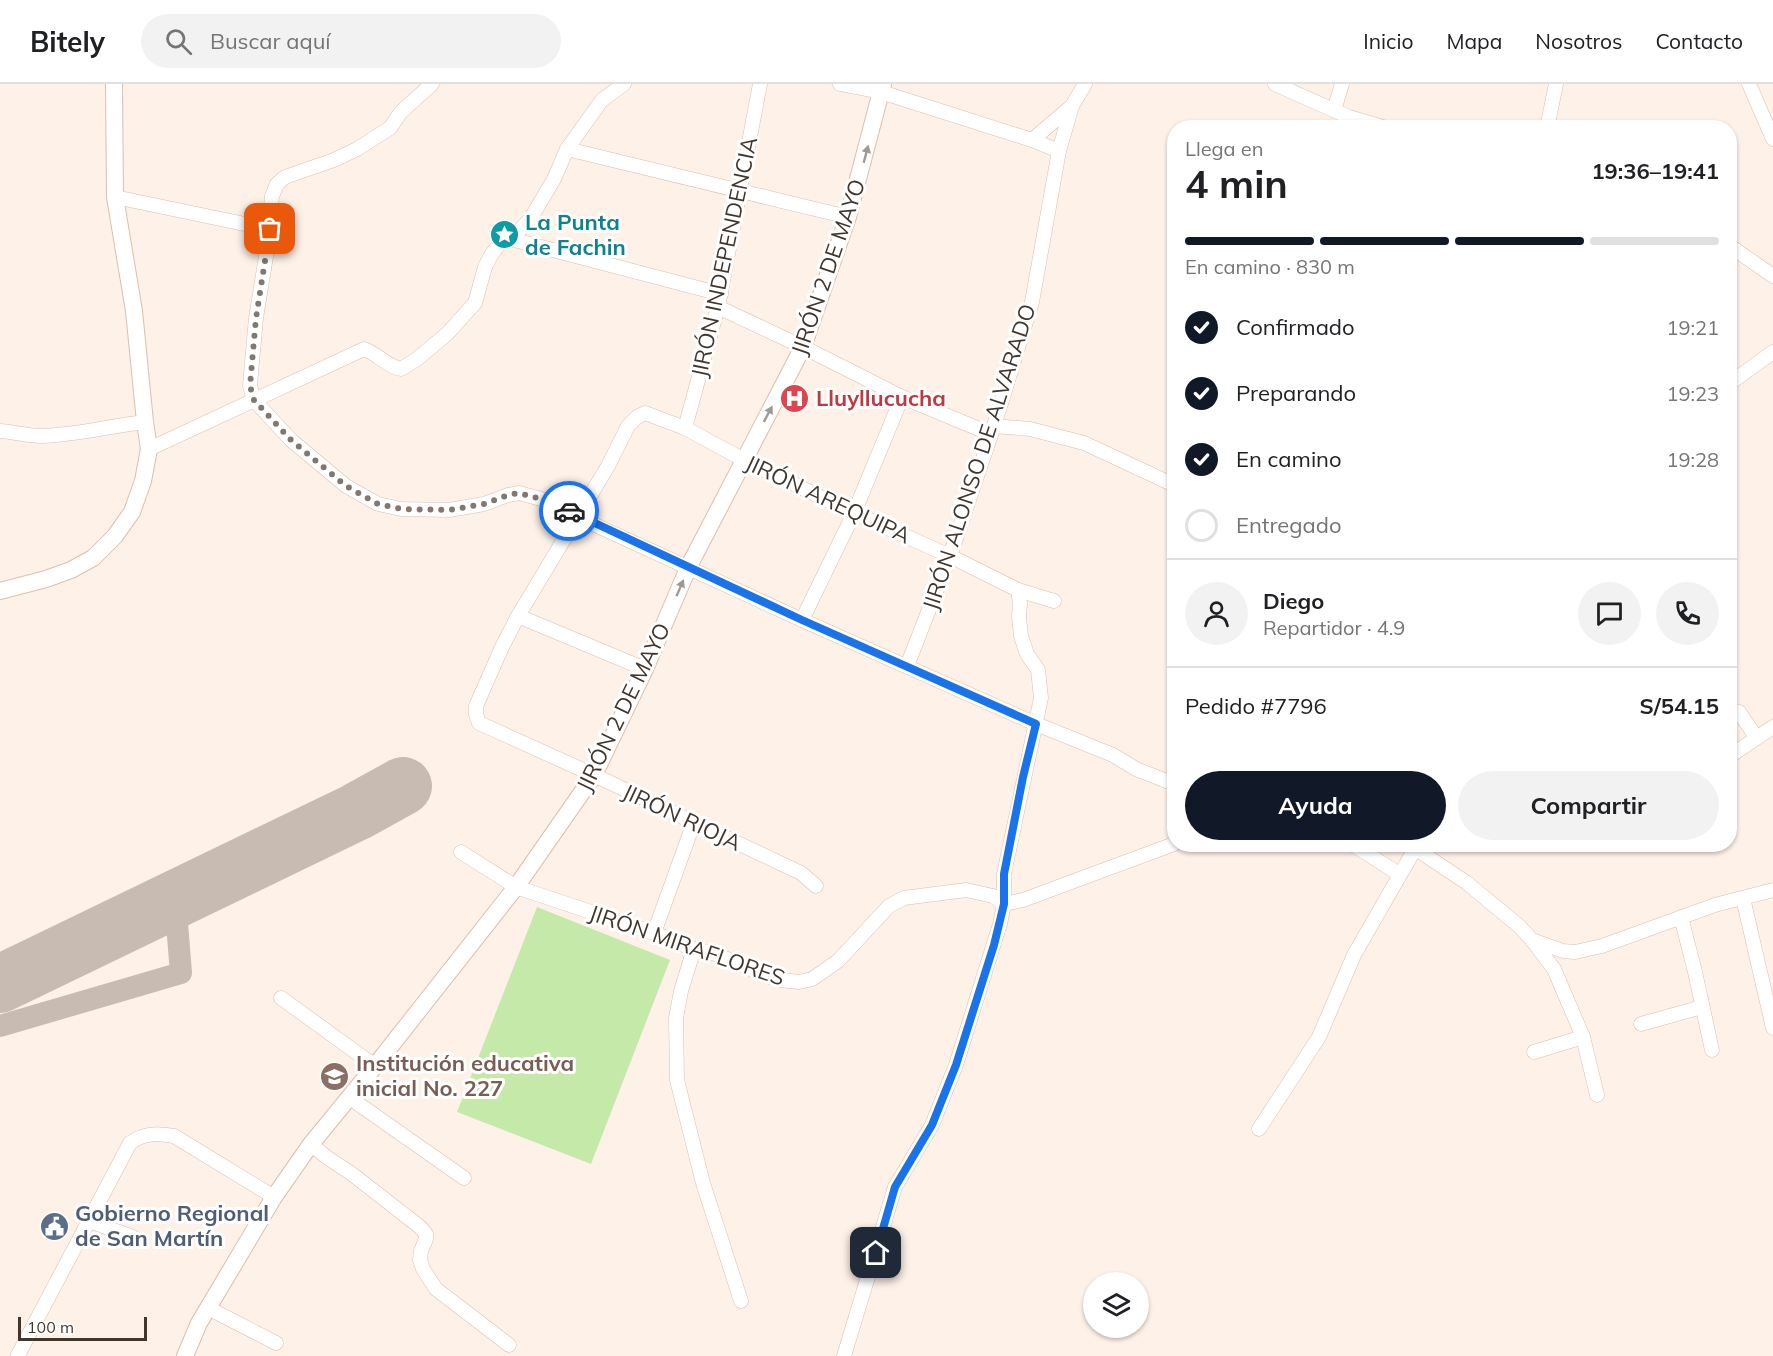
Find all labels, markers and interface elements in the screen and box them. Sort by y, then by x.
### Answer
search box [141,14,561,68]
text: Bitely [30,24,105,59]
icon: search [162,25,195,58]
text: Buscar aquí [210,27,331,55]
text: Inicio [1363,28,1413,54]
text: Mapa [1446,28,1502,54]
text: Nosotros [1535,28,1622,54]
text: Contacto [1655,28,1743,54]
street label: JIRÓN INDEPENDENCIA [685,134,763,380]
text: Llega en [1185,136,1263,161]
one-way arrow [861,145,871,163]
text: 19:36–19:41 [1591,157,1719,185]
text: 4 min [1185,159,1288,208]
street label: JIRÓN 2 DE MAYO [785,175,871,359]
pin [244,203,295,254]
place label: La Punta de Fachin [525,208,626,261]
icon: bag [253,212,286,245]
place icon: La Punta de Fachin [488,219,520,251]
text: En camino · 830 m [1185,254,1355,279]
street label: JIRÓN ALONSO DE ALVARADO [916,300,1042,614]
icon: check [1185,311,1218,344]
text: Confirmado [1236,313,1355,341]
text: 19:21 [1666,315,1719,340]
icon: check [1185,377,1218,410]
text: Preparando [1236,379,1356,407]
text: 19:23 [1666,381,1719,406]
hospital icon: Lluyllucucha [779,382,811,414]
place label: Lluyllucucha [816,384,946,412]
one-way arrow [763,406,773,423]
icon: check [1185,443,1218,476]
text: En camino [1236,445,1342,473]
text: 19:28 [1666,447,1719,472]
street label: JIRÓN AREQUIPA [741,448,915,550]
courier [539,481,599,541]
icon: car [553,495,586,528]
text: Entregado [1236,511,1342,539]
one-way arrow [675,579,685,597]
button: person [1185,582,1248,645]
button: chat [1578,582,1641,645]
button: phone [1656,582,1719,645]
text: Diego [1263,587,1324,615]
text: Repartidor · 4.9 [1263,615,1405,640]
street label: JIRÓN 2 DE MAYO [570,618,676,796]
text: Pedido #7796 [1185,692,1327,720]
text: S/54.15 [1639,692,1719,720]
button: Ayuda [1185,771,1446,840]
button: Compartir [1458,771,1719,840]
street label: JIRÓN RIOJA [618,777,746,857]
street label: JIRÓN MIRAFLORES [585,898,789,992]
place label: Institución educativa inicial No. 227 [356,1049,574,1102]
school or university icon: Institución educativa inicial No. 227 [319,1060,351,1092]
place label: Gobierno Regional de San Martín [75,1199,269,1252]
public building icon: Gobierno Regional de San Martín [38,1210,70,1242]
pin [850,1227,901,1278]
icon: home [859,1236,892,1269]
map controls [1083,1272,1149,1338]
button: layers [1083,1272,1149,1338]
scale bar [18,1314,147,1342]
text: 100 m [27,1317,74,1337]

